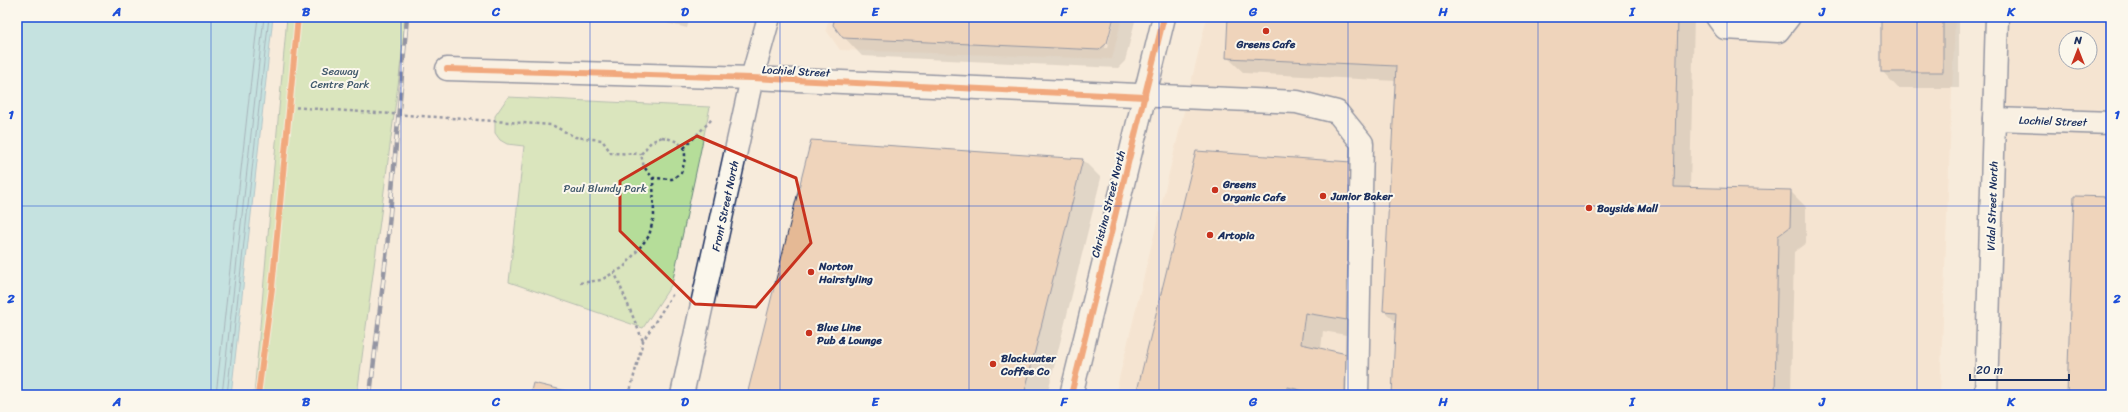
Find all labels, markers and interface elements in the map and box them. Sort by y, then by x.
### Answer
text: A [112,0,121,23]
text: B [302,0,311,23]
text: C [491,0,501,23]
text: D [681,0,689,23]
text: E [871,0,880,23]
text: F [1059,0,1068,23]
text: G [1248,0,1258,23]
text: H [1437,0,1448,23]
text: I [1628,0,1636,23]
text: J [1818,0,1826,23]
text: K [2006,0,2016,23]
marker: Greens Cafe [1261,26,1271,36]
north arrow [2058,30,2098,70]
text: N [2073,31,2082,50]
place label: Greens Cafe [1236,35,1296,54]
street label: Lochiel Street [761,60,831,83]
park label: Seaway Centre Park [311,62,370,94]
text: 1 [8,103,14,126]
text: 1 [2114,103,2120,126]
street label: Lochiel Street [2019,111,2088,132]
street label: Christina Street North [1086,148,1131,260]
street label: Front Street North [707,159,744,253]
street label: Vidal Street North [1981,161,2004,251]
place label: Greens Organic Cafe [1222,175,1286,207]
park label: Paul Blundy Park [563,179,647,198]
marker: Greens Organic Cafe [1210,185,1220,195]
place label: Junior Baker [1330,187,1394,206]
marker: Junior Baker [1318,191,1328,201]
place label: Bayside Mall [1597,199,1659,218]
marker: Bayside Mall [1584,203,1594,213]
place label: Artopia [1217,226,1255,245]
marker: Artopia [1205,230,1215,240]
place label: Norton Hairstyling [818,257,873,289]
marker: Norton Hairstyling [806,267,816,277]
text: 2 [6,287,15,310]
text: 2 [2112,287,2121,310]
place label: Blue Line Pub & Lounge [817,318,882,350]
marker: Blue Line Pub & Lounge [804,328,814,338]
place label: Blackwater Coffee Co [1000,349,1057,381]
scale bar [1970,356,2069,382]
marker: Blackwater Coffee Co [988,359,998,369]
text: 20 m [1976,359,2003,381]
text: A [112,390,121,412]
text: B [302,390,311,412]
text: C [491,390,501,412]
text: D [681,390,689,412]
text: E [871,390,880,412]
text: F [1059,390,1068,412]
text: G [1248,390,1258,412]
text: H [1437,390,1448,412]
text: I [1628,390,1636,412]
text: J [1818,390,1826,412]
text: K [2006,390,2016,412]

